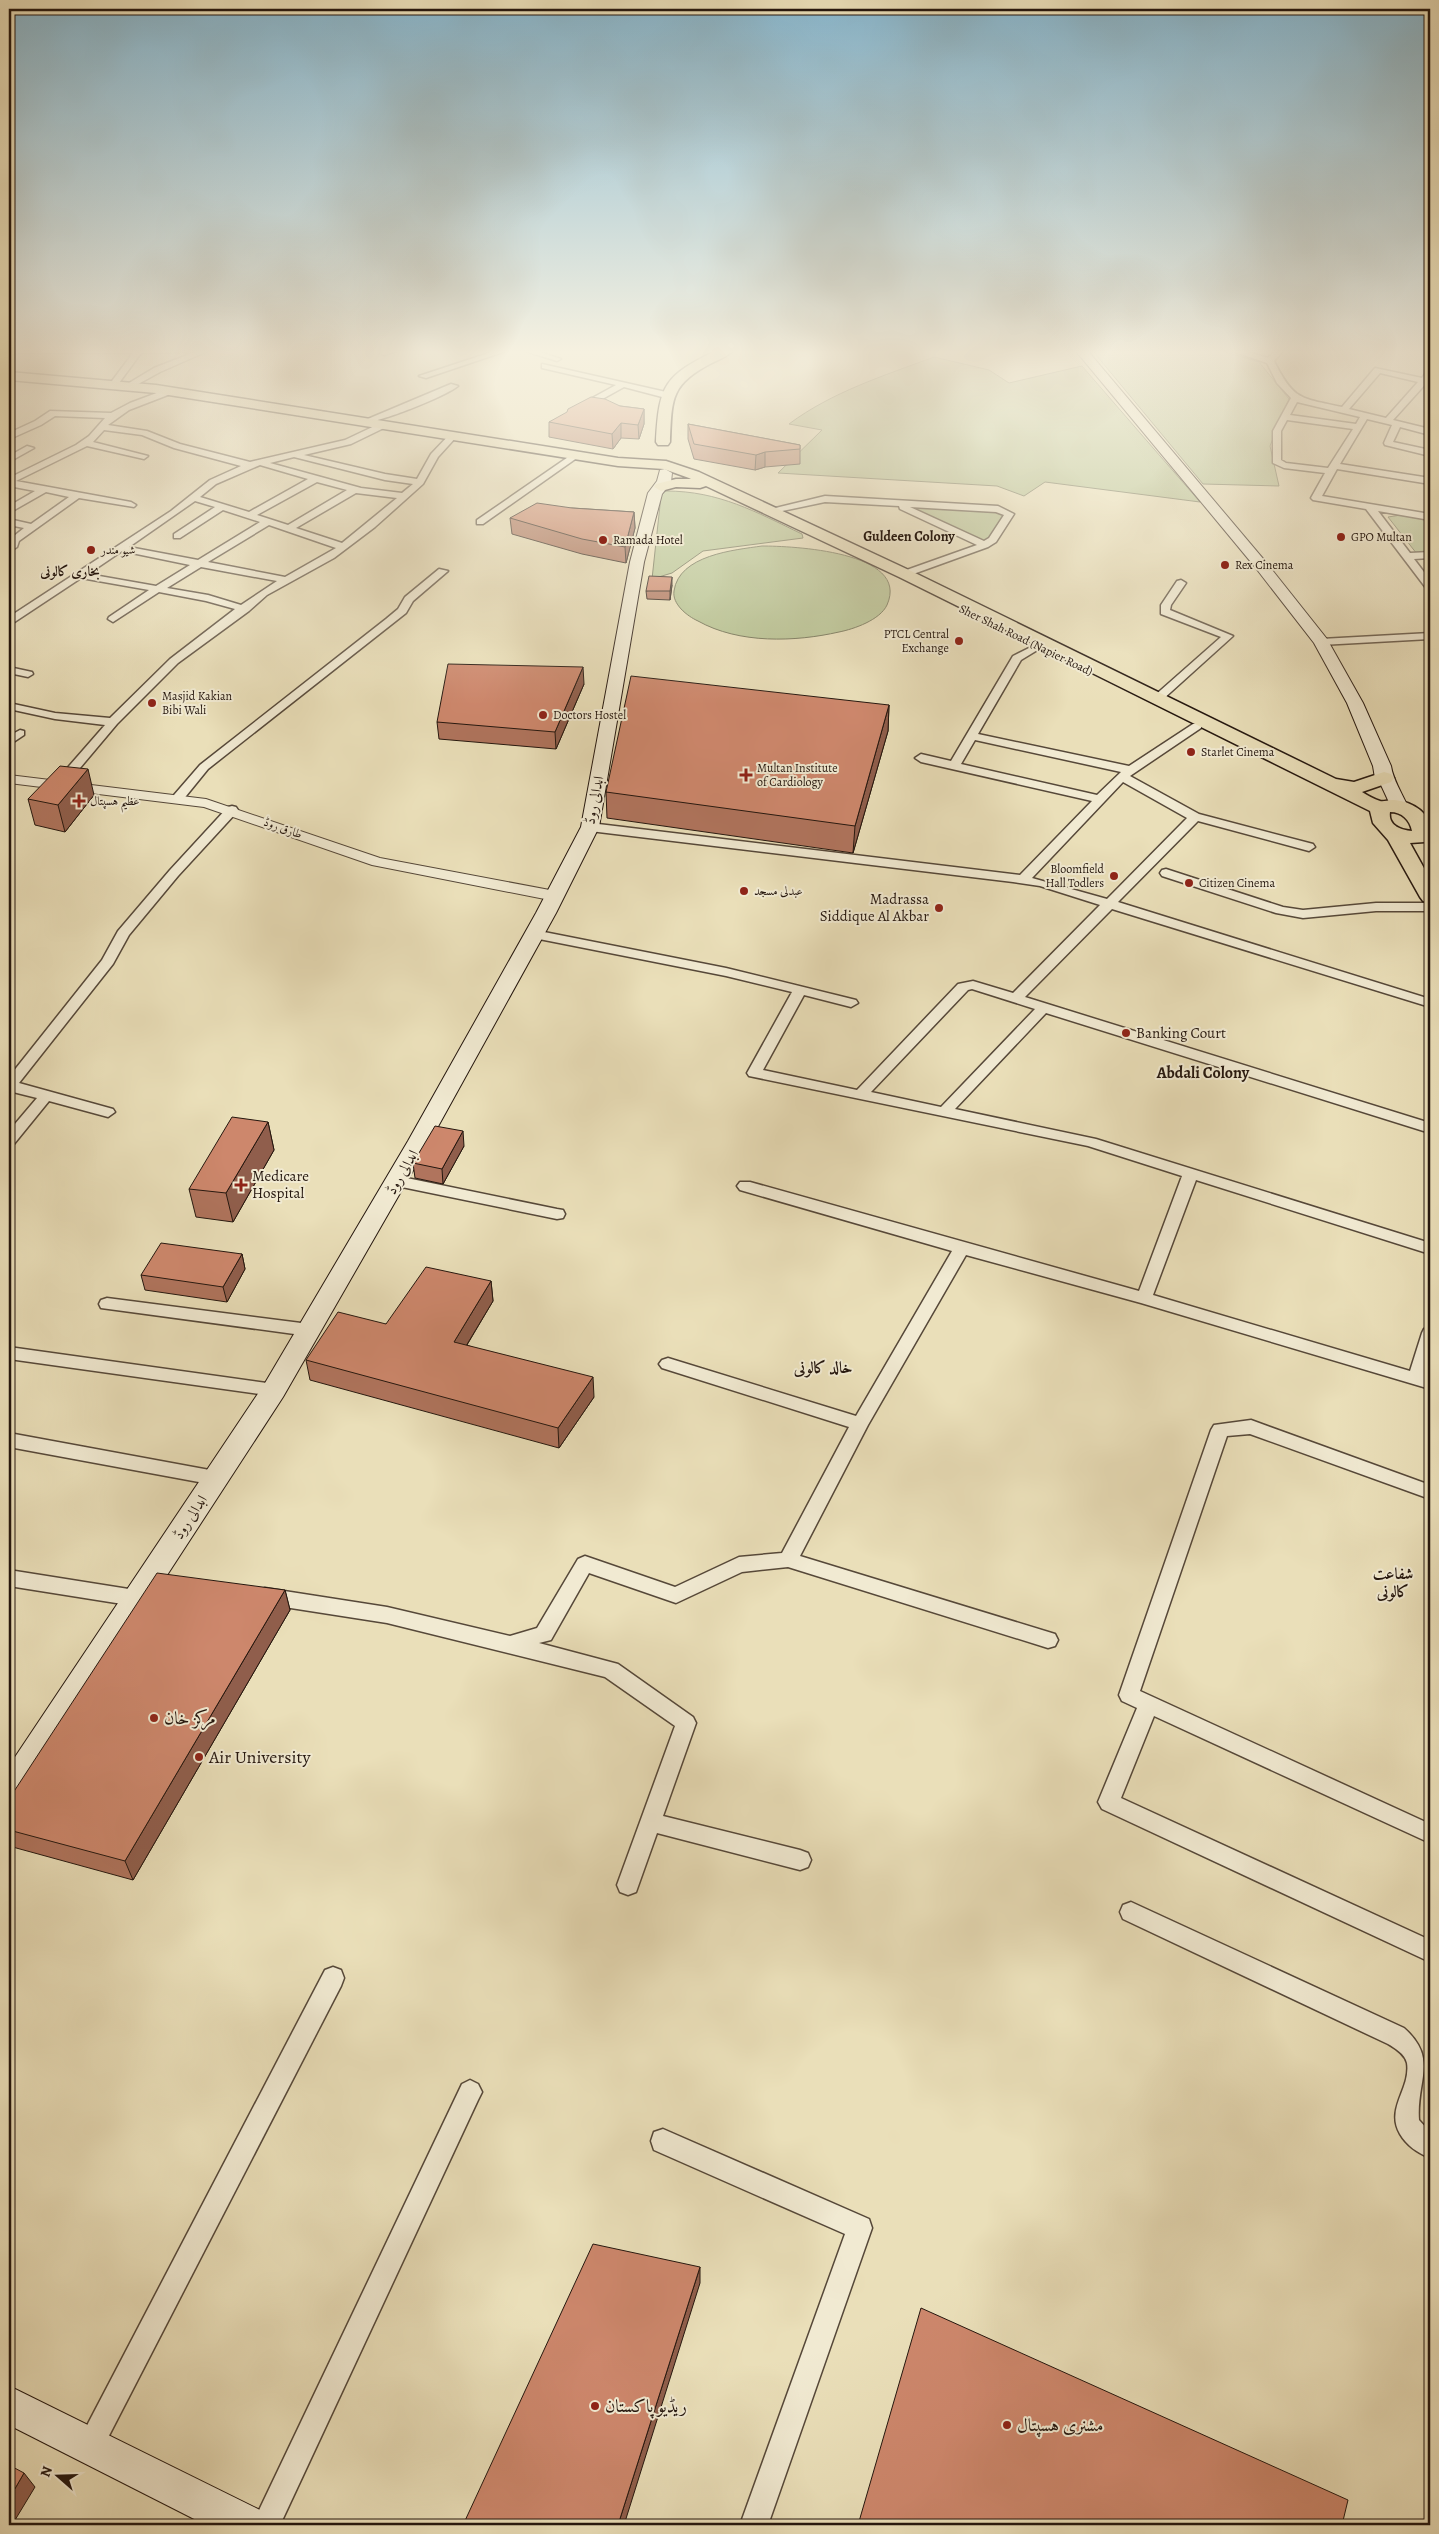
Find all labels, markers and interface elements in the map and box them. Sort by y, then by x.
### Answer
district label: Guldeen Colony [863,527,955,546]
place label: GPO Multan [1351,529,1412,545]
marker: GPO Multan [1335,531,1347,543]
place label: Ramada Hotel [613,532,683,548]
marker: Ramada Hotel [597,534,609,546]
place label: شیو مندر [100,542,135,558]
marker: شیو مندر [85,544,97,556]
place label: Rex Cinema [1235,557,1294,573]
marker: Rex Cinema [1219,559,1231,571]
district label: بخاری کالونی [39,562,100,581]
street label: Sher Shah Road (Napier Road) [956,601,1096,679]
place label: PTCL Central Exchange [884,626,949,656]
marker: PTCL Central Exchange [953,635,965,647]
place label: Masjid Kakian Bibi Wali [162,688,233,718]
marker: Masjid Kakian Bibi Wali [146,697,158,709]
place label: Doctors Hostel [553,707,626,723]
marker: Doctors Hostel [537,709,549,721]
place label: Starlet Cinema [1201,744,1275,760]
marker: Starlet Cinema [1185,746,1197,758]
place label: Multan Institute of Cardiology [757,760,838,790]
marker: Multan Institute of Cardiology [739,768,753,782]
street label: ابدالی روڈ [580,774,608,826]
place label: عظیم ہسپتال [90,793,140,813]
marker: عظیم ہسپتال [72,794,86,808]
street label: طارق روڈ [261,814,305,842]
place label: Bloomfield Hall Todlers [1045,861,1105,891]
marker: Bloomfield Hall Todlers [1108,870,1120,882]
place label: Citizen Cinema [1199,875,1275,891]
marker: Citizen Cinema [1183,877,1195,889]
place label: عبدلی مسجد [754,883,803,899]
marker: عبدلی مسجد [738,885,750,897]
place label: Madrassa Siddique Al Akbar [820,889,929,926]
marker: Madrassa Siddique Al Akbar [933,902,945,914]
place label: Banking Court [1136,1023,1226,1043]
marker: Banking Court [1120,1027,1132,1039]
district label: Abdali Colony [1156,1062,1250,1084]
street label: ابدالی روڈ [381,1146,423,1198]
place label: Medicare Hospital [252,1166,309,1203]
marker: Medicare Hospital [234,1178,248,1192]
district label: خالد کالونی [793,1357,853,1379]
street label: ابدالی روڈ [168,1491,212,1543]
district label: شفاعت کالونی [1373,1563,1413,1603]
place label: مرکز خان [164,1706,216,1731]
marker: مرکز خان [148,1712,160,1724]
place label: Air University [208,1745,311,1769]
marker: Air University [193,1751,205,1763]
place label: ریڈیو پاکستان [605,2394,687,2419]
marker: ریڈیو پاکستان [589,2400,601,2412]
place label: مشنری ہسپتال [1017,2413,1104,2438]
marker: مشنری ہسپتال [1001,2419,1013,2431]
north arrow [32,2452,82,2502]
text: N [36,2464,57,2480]

